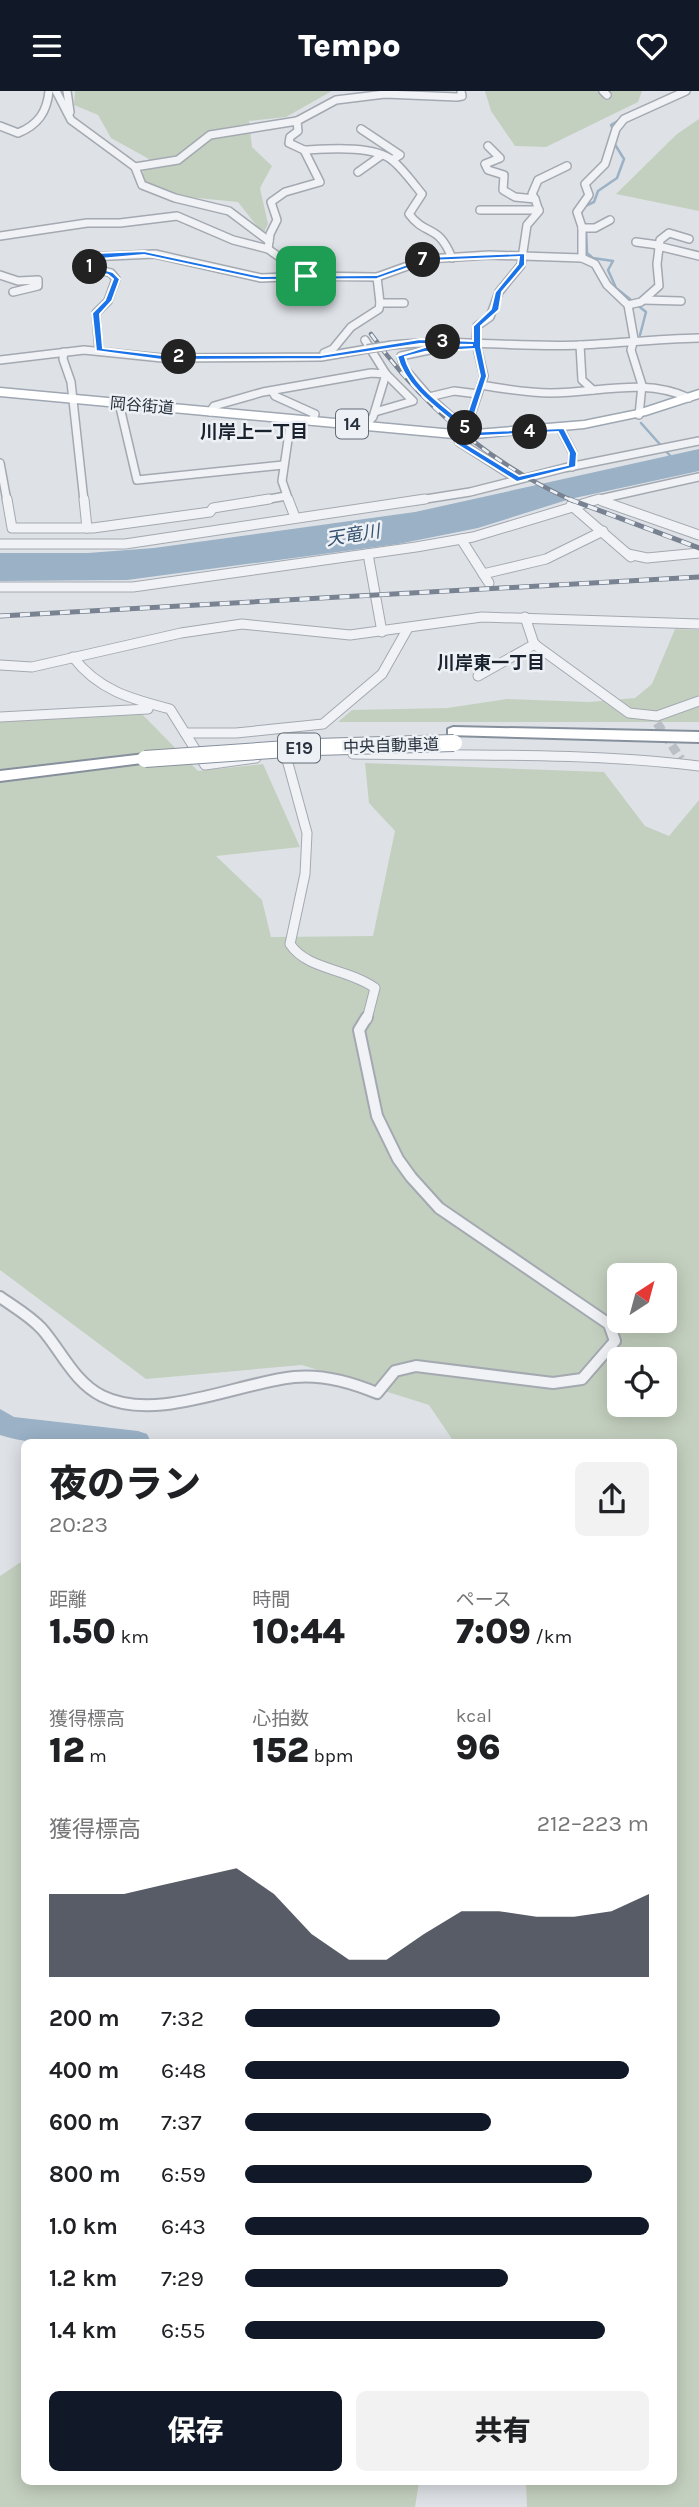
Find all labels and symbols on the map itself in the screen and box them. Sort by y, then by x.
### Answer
pin: 7 [406,243,440,277]
pin [276,246,336,306]
pin: 1 [72,249,108,285]
pin: 3 [426,324,460,359]
pin: 2 [162,339,196,375]
street label: 岡谷街道 [109,393,175,418]
road number: 14 [336,409,368,439]
pin: 5 [448,411,482,445]
pin: 4 [512,415,548,449]
district label: 川岸上一丁目 [200,421,308,443]
water label: 天竜川 [325,520,383,550]
district label: 川岸東一丁目 [437,652,545,674]
road number: E19 [278,733,320,763]
street label: 中央自動車道 [343,734,439,757]
north arrow [607,1263,677,1333]

